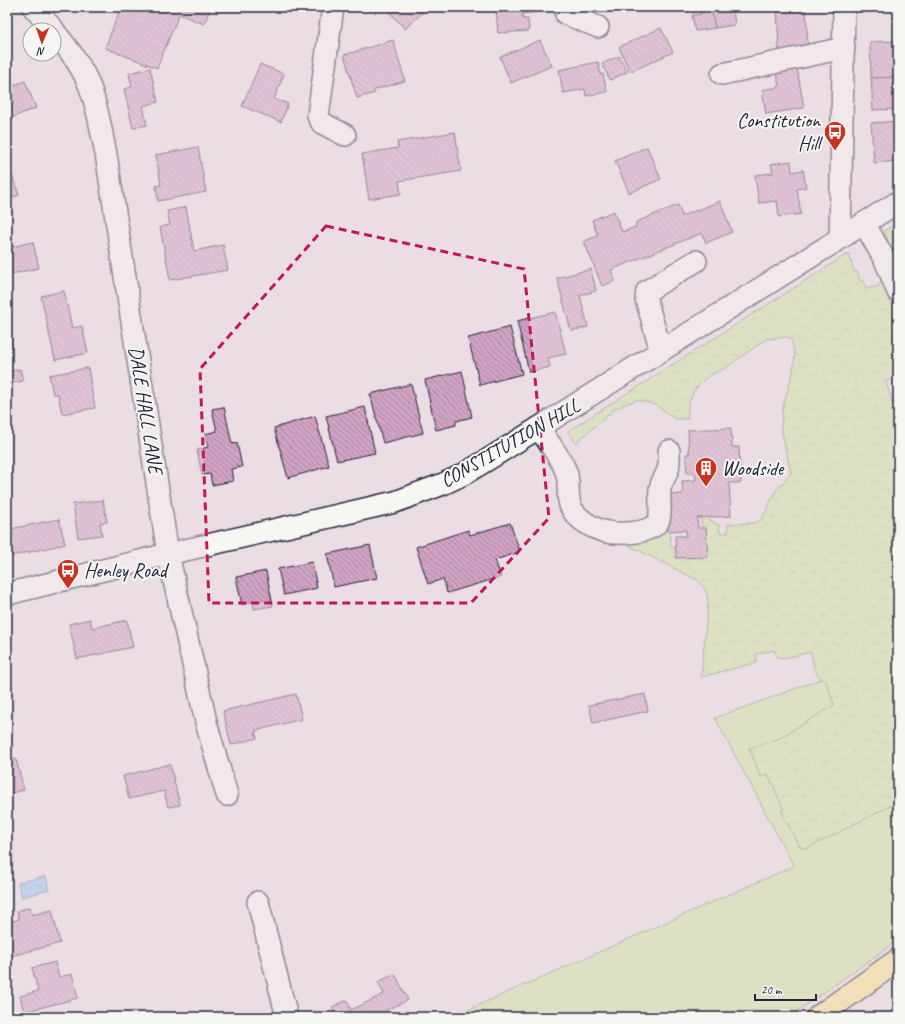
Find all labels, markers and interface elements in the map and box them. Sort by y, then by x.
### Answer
north arrow [22,22,62,62]
text: N [36,45,45,59]
place label: Constitution Hill [737,108,824,156]
bus stop icon: Constitution Hill [822,119,848,152]
street label: DALE HALL LANE [124,345,169,478]
street label: CONSTITUTION HILL [436,393,585,493]
building icon: Woodside [693,455,719,488]
place label: Woodside [722,456,785,481]
bus stop icon: Henley Road [55,557,81,590]
place label: Henley Road [84,558,170,583]
scale bar [755,976,816,1002]
text: 20 m [761,982,783,998]

